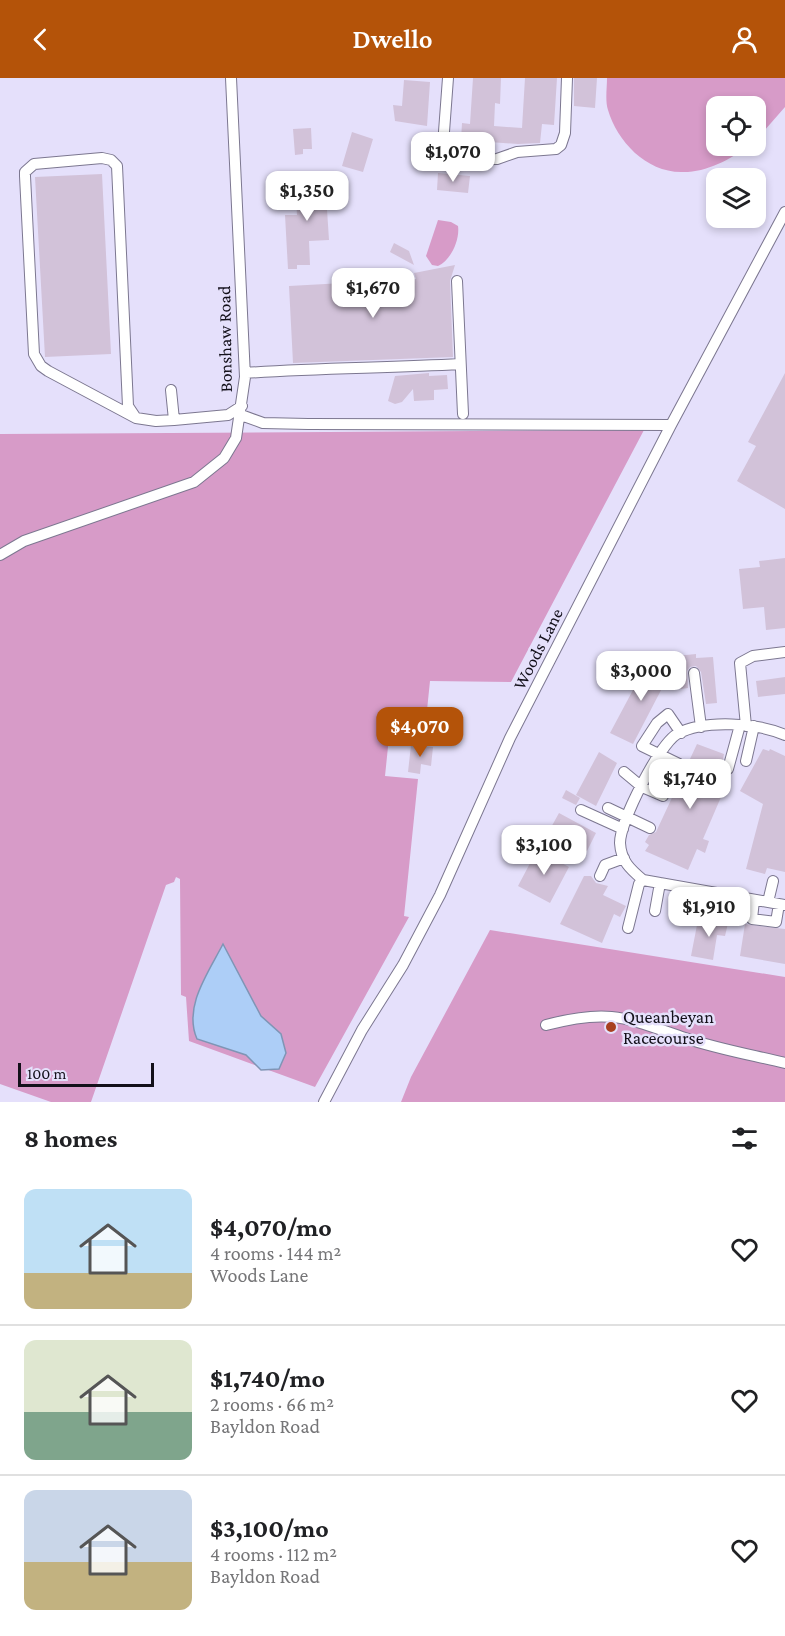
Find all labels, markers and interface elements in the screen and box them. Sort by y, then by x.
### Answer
icon: back [24,23,57,56]
icon: person [728,23,761,56]
text: Dwello [352,24,433,54]
map controls [706,96,766,228]
button: locate [706,96,766,156]
pin: $1,070 [404,132,502,183]
text: $1,070 [425,140,481,162]
button: layers [706,168,766,228]
pin: $1,350 [258,171,356,222]
text: $1,350 [280,179,334,201]
pin: $1,670 [324,268,422,319]
text: $1,670 [346,276,400,298]
street label: Bonshaw Road [214,285,236,392]
street label: Woods Lane [509,605,567,693]
pin: $3,000 [592,651,690,702]
text: $3,000 [610,659,672,681]
pin: $4,070 [371,707,469,758]
text: $4,070 [390,715,450,737]
pin: $1,740 [641,759,739,810]
text: $1,740 [663,767,717,789]
pin: $3,100 [495,825,593,876]
text: $3,100 [515,833,573,855]
pin: $1,910 [660,887,758,938]
text: $1,910 [682,895,736,917]
place label: Queanbeyan Racecourse [623,1007,714,1048]
marker: Queanbeyan Racecourse [604,1020,618,1034]
scale bar [18,1060,154,1088]
text: 100 m [27,1065,66,1082]
icon: filters [728,1122,761,1155]
text: 8 homes [24,1124,117,1153]
icon: home [72,1213,144,1285]
text: $4,070/mo [210,1213,332,1242]
icon: heart [728,1233,761,1266]
text: 4 rooms · 144 m² [210,1242,341,1264]
text: Woods Lane [210,1264,308,1286]
icon: home [72,1364,144,1436]
text: $1,740/mo [210,1364,325,1393]
icon: heart [728,1384,761,1417]
text: 2 rooms · 66 m² [210,1393,334,1415]
text: Bayldon Road [210,1415,320,1437]
icon: home [72,1514,144,1586]
text: $3,100/mo [210,1514,329,1543]
icon: heart [728,1534,761,1567]
text: 4 rooms · 112 m² [210,1543,337,1565]
text: Bayldon Road [210,1565,320,1587]

